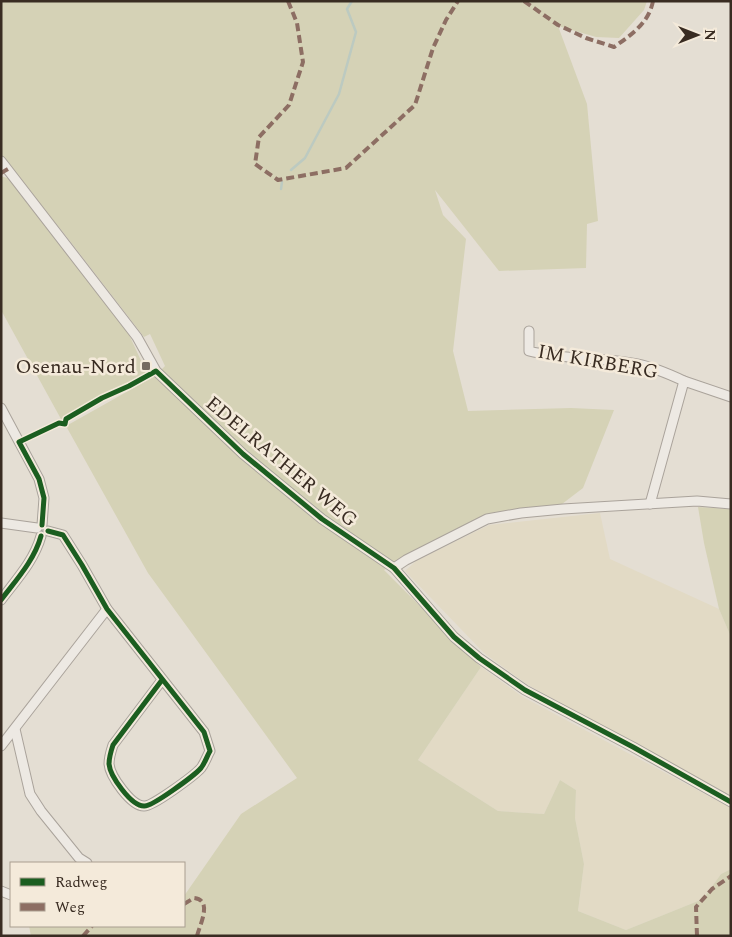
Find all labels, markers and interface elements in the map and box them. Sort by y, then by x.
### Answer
north arrow [672,10,722,60]
text: N [699,29,720,41]
street label: IM KIRBERG [535,337,661,387]
place label: Osenau-Nord [16,352,136,382]
marker: Osenau-Nord [140,360,152,372]
street label: EDELRATHER WEG [199,389,364,535]
legend [10,862,185,927]
text: Radweg [55,871,108,894]
text: Weg [55,896,85,919]

